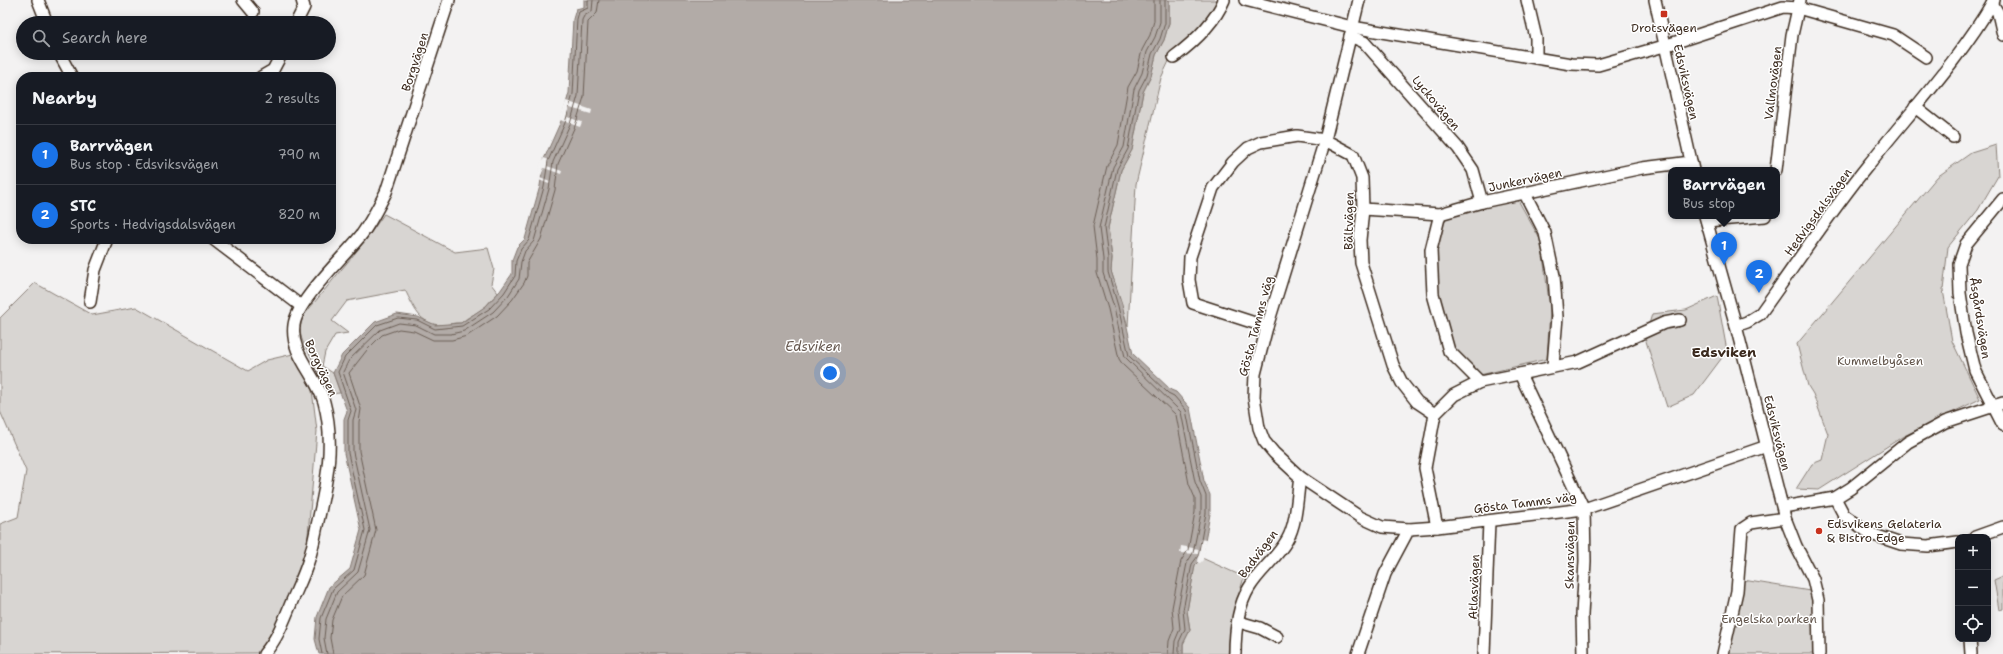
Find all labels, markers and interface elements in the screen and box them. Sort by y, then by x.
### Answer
marker: Drotsvägen [1659,9,1669,19]
search box [16,16,336,60]
place label: Drotsvägen [1631,20,1697,36]
icon: search [30,27,52,49]
text: Search here [62,28,148,48]
street label: Borgvägen [398,30,432,94]
street label: Edsviksvägen [1670,43,1702,121]
street label: Vallmovägen [1761,45,1785,121]
street label: Lyckovägen [1408,72,1464,134]
text: Nearby [32,87,97,109]
text: 2 results [264,90,320,107]
text: Barrvägen [70,136,153,156]
text: 1 [42,146,48,163]
text: 790 m [278,146,320,163]
text: Bus stop · Edsviksvägen [70,156,219,173]
street label: Junkervägen [1487,164,1563,196]
street label: Hedvigsdalsvägen [1781,165,1855,259]
popup [1668,167,1780,219]
text: Barrvägen [1683,175,1765,195]
street label: Bältvägen [1340,192,1358,250]
text: Bus stop [1683,195,1735,212]
text: STC [70,196,96,216]
text: 2 [40,206,50,223]
text: 820 m [278,206,320,223]
text: Sports · Hedvigsdalsvägen [70,216,236,233]
pin: 1 [1711,232,1737,265]
pin: 2 [1746,260,1772,293]
street label: Gösta Tamms väg [1235,274,1277,378]
street label: Åsgårdsvägen [1966,276,1994,360]
street label: Borgvägen [301,337,341,399]
water label: Edsviken [785,338,841,355]
district label: Edsviken [1692,343,1756,361]
park label: Kummelbyåsen [1837,353,1923,369]
your location [820,363,840,383]
street label: Edsviksvägen [1760,394,1794,472]
street label: Gösta Tamms väg [1473,489,1577,517]
place label: Edsvikens Gelateria & Bistro Edge [1827,516,1942,546]
street label: Skansvägen [1561,521,1579,589]
marker: Edsvikens Gelateria & Bistro Edge [1814,526,1824,536]
street label: Badvägen [1235,527,1281,581]
map controls [1955,534,1991,642]
button: + [1955,534,1991,570]
street label: Atlasvägen [1465,554,1483,620]
button: − [1955,570,1991,606]
button: locate [1955,606,1991,642]
park label: Engelska parken [1721,611,1817,627]

